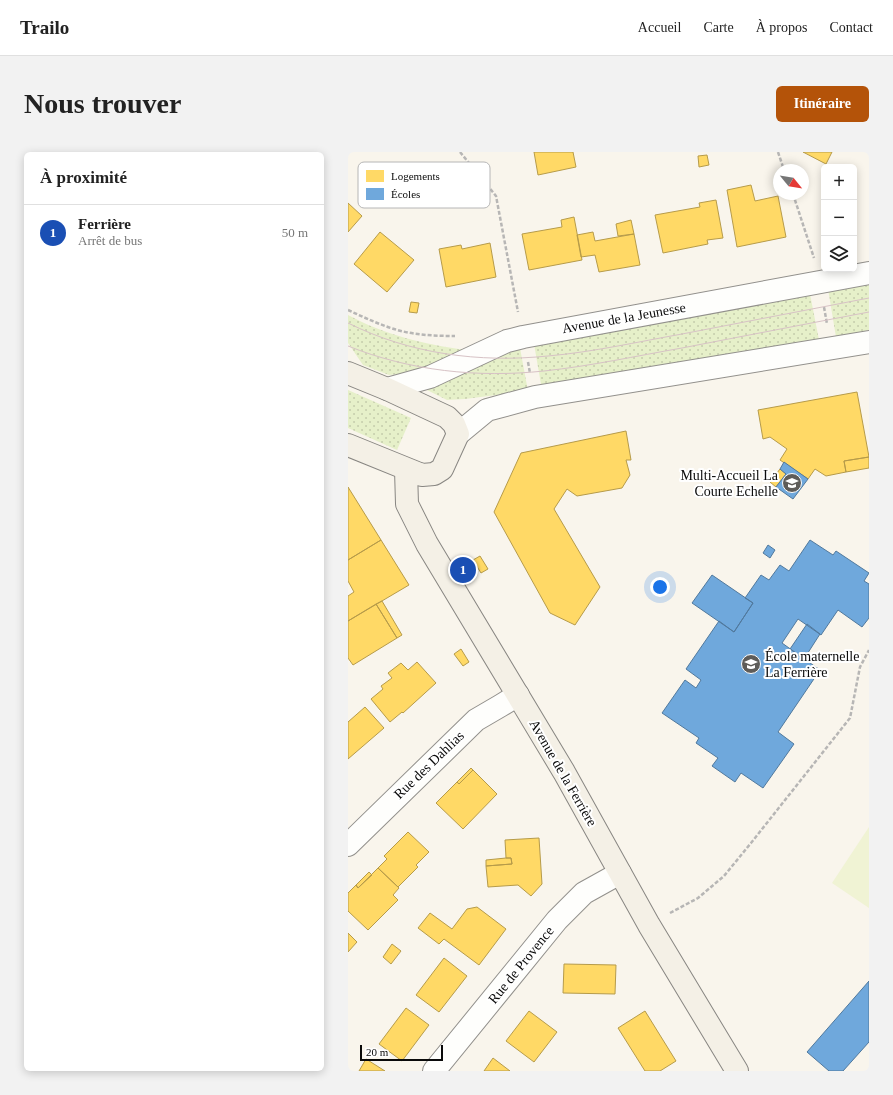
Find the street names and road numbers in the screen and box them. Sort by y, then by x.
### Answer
street label: Avenue de la Jeunesse [561,300,687,336]
street label: Avenue de la Ferrière [526,717,600,829]
street label: Rue des Dahlias [391,728,467,802]
street label: Rue de Provence [485,923,557,1007]

